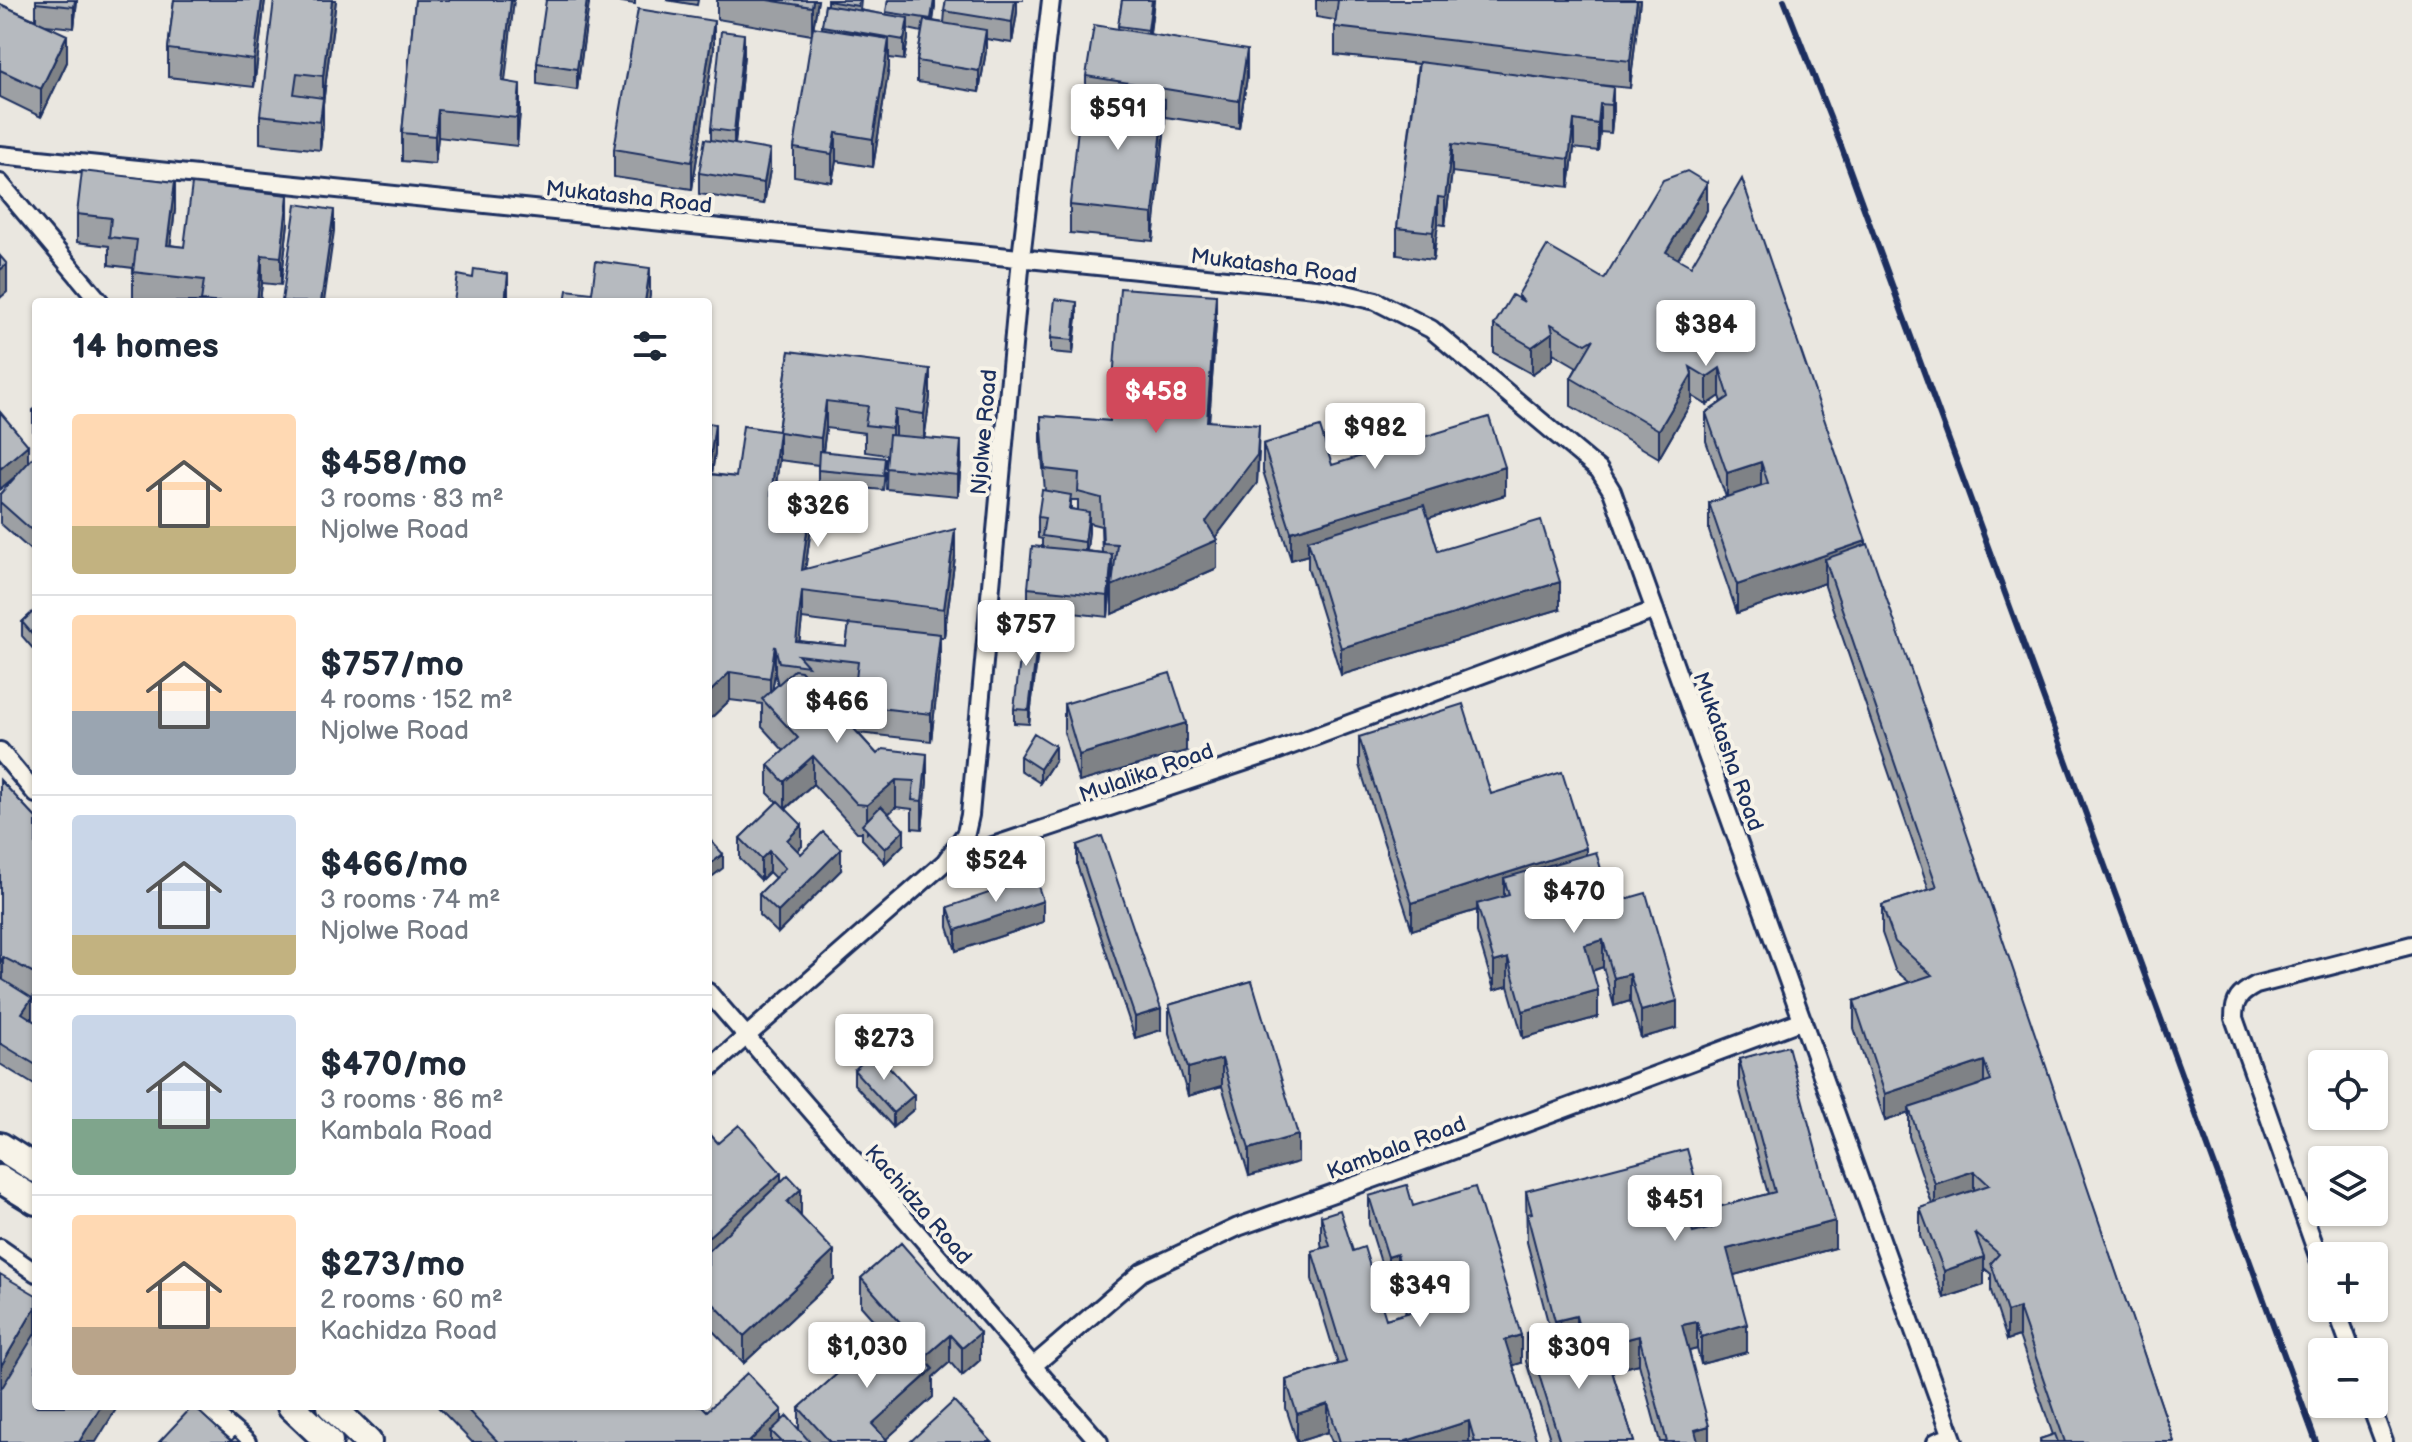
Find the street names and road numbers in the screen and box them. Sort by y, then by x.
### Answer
street label: Mukatasha Road [544,175,713,220]
street label: Mukatasha Road [1189,243,1358,290]
street label: Njolwe Road [966,368,1003,496]
street label: Mukatasha Road [1686,668,1769,835]
street label: Mulalika Road [1076,738,1217,809]
street label: Kambala Road [1323,1111,1470,1186]
street label: Kachidza Road [859,1140,977,1270]

